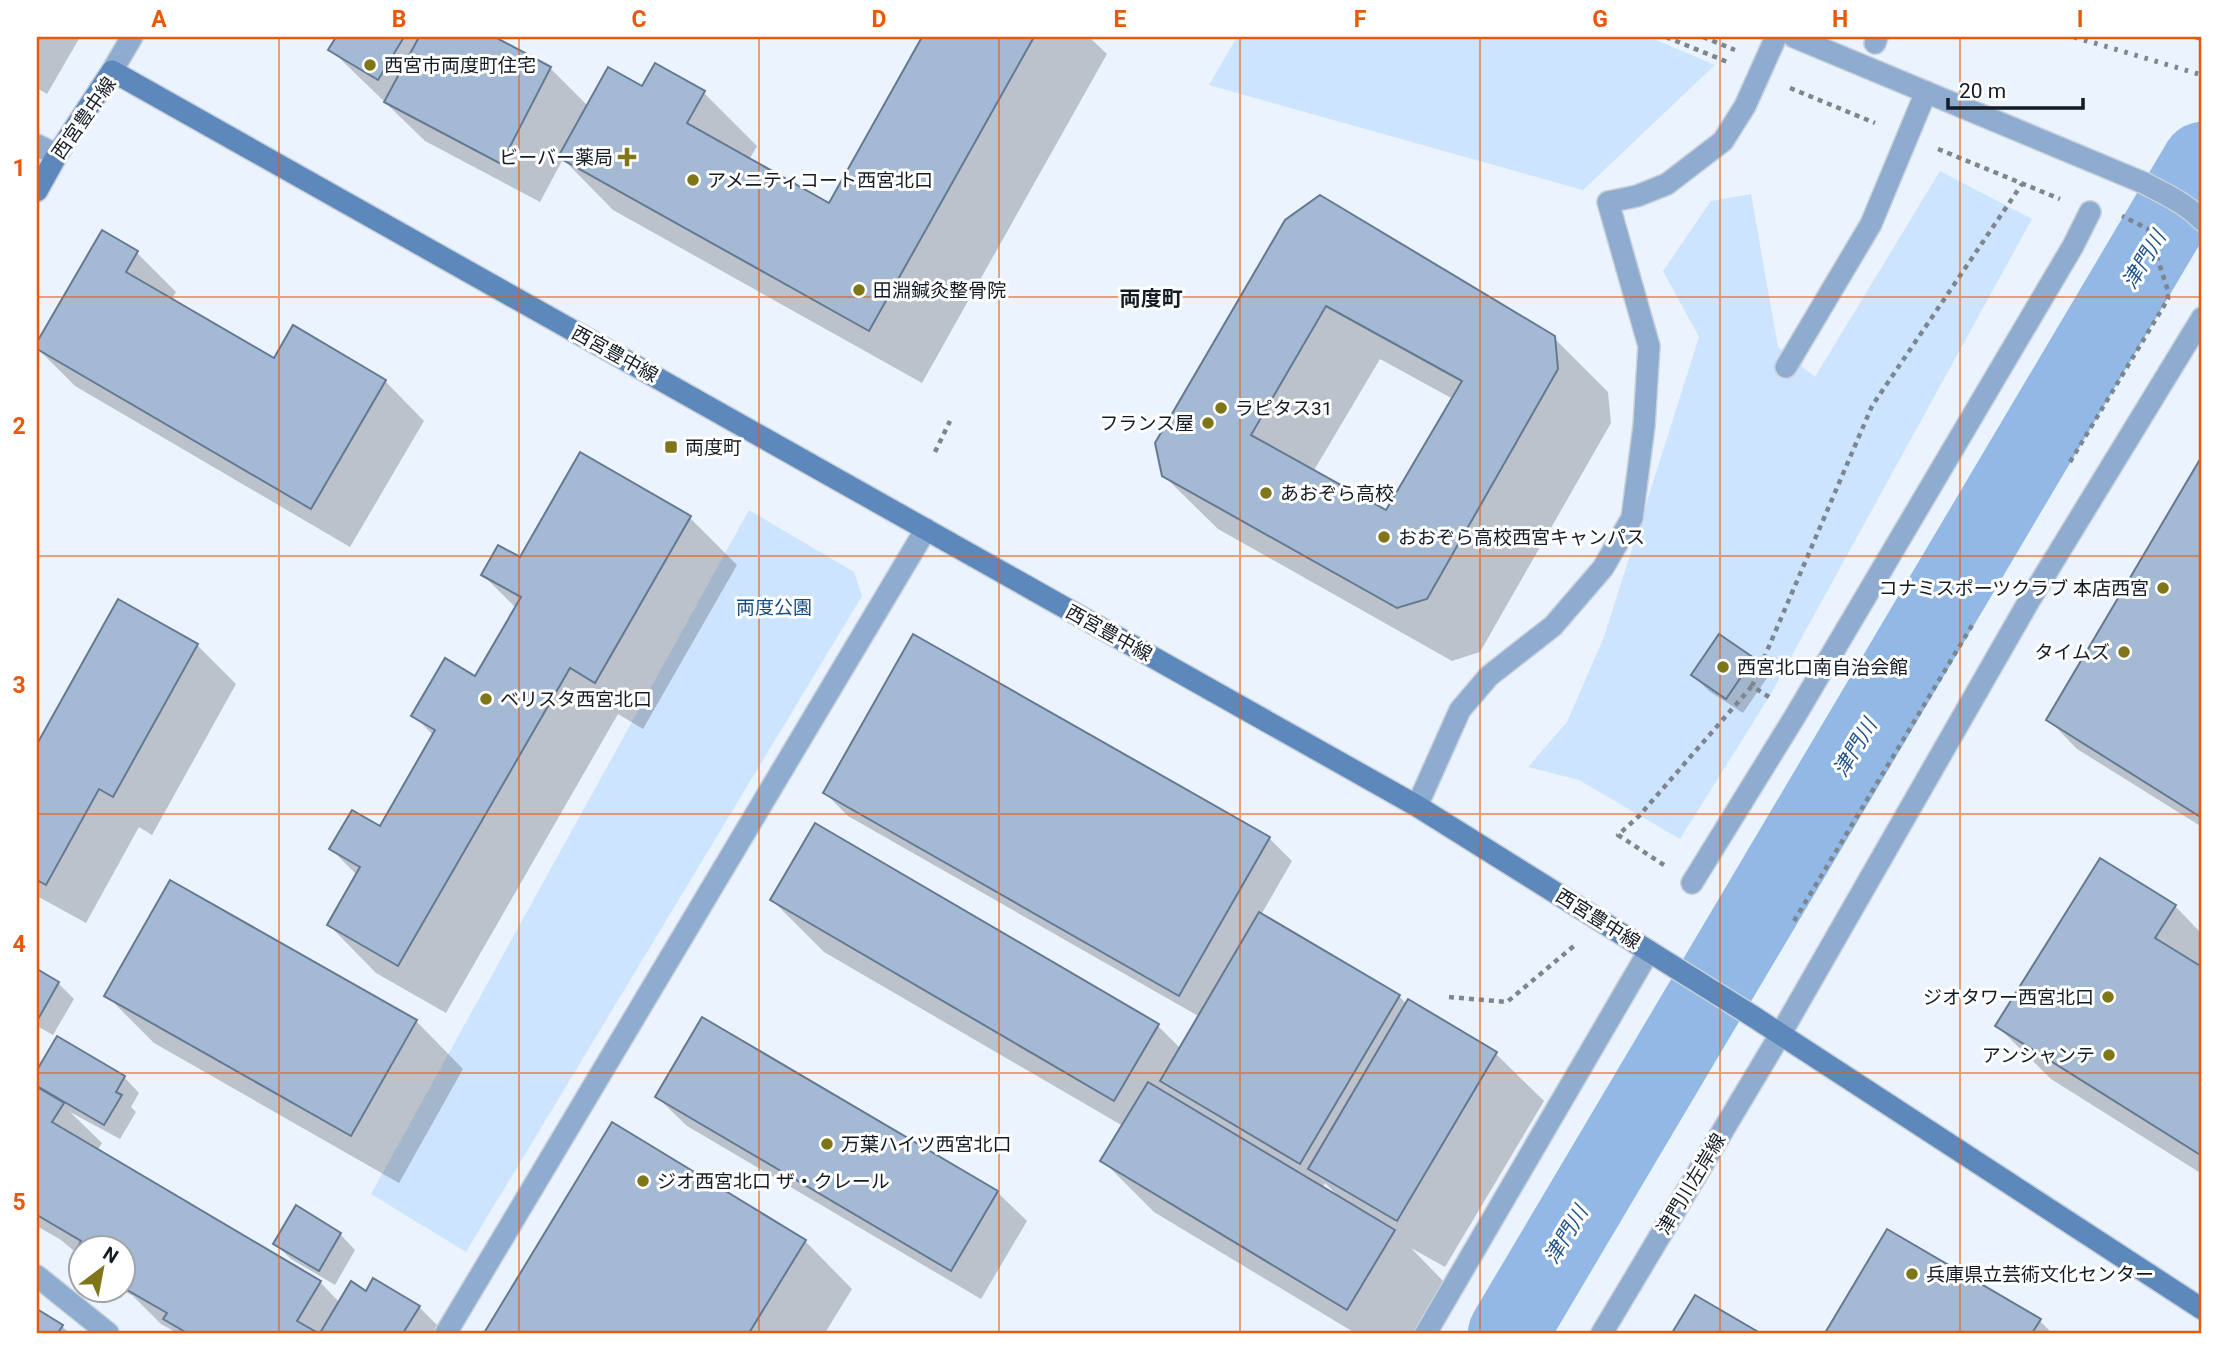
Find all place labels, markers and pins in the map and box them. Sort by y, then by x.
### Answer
place label: 西宮市両度町住宅 [384,54,536,77]
marker: 西宮市両度町住宅 [362,57,378,73]
place label: ビーバー薬局 [499,146,613,169]
marker: ビーバー薬局 [619,149,635,165]
place label: アメニティコート西宮北口 [707,169,933,192]
marker: アメニティコート西宮北口 [685,172,701,188]
place label: 田淵鍼灸整骨院 [873,279,1006,302]
marker: 田淵鍼灸整骨院 [851,282,867,298]
place label: ラピタス31 [1235,397,1332,420]
marker: ラピタス31 [1213,400,1229,416]
place label: フランス屋 [1099,412,1194,435]
marker: フランス屋 [1200,415,1216,431]
place label: 両度町 [685,436,742,459]
marker: 両度町 [663,439,679,455]
place label: あおぞら高校 [1280,482,1394,505]
marker: あおぞら高校 [1258,485,1274,501]
place label: おおぞら高校西宮キャンパス [1398,526,1645,549]
marker: おおぞら高校西宮キャンパス [1376,529,1392,545]
place label: コナミスポーツクラブ 本店西宮 [1879,577,2149,600]
marker: コナミスポーツクラブ 本店西宮 [2155,580,2171,596]
place label: タイムズ [2034,641,2110,664]
marker: タイムズ [2116,644,2132,660]
place label: 西宮北口南自治会館 [1737,656,1908,679]
marker: 西宮北口南自治会館 [1715,659,1731,675]
place label: ベリスタ西宮北口 [500,688,652,711]
marker: ベリスタ西宮北口 [478,691,494,707]
place label: ジオタワー西宮北口 [1923,986,2094,1009]
marker: ジオタワー西宮北口 [2100,989,2116,1005]
place label: アンシャンテ [1982,1044,2095,1067]
marker: アンシャンテ [2101,1047,2117,1063]
place label: 万葉ハイツ西宮北口 [841,1133,1012,1156]
marker: 万葉ハイツ西宮北口 [819,1136,835,1152]
place label: ジオ西宮北口 ザ・クレール [657,1170,890,1193]
marker: ジオ西宮北口 ザ・クレール [635,1173,651,1189]
place label: 兵庫県立芸術文化センター [1926,1263,2154,1286]
marker: 兵庫県立芸術文化センター [1904,1266,1920,1282]

